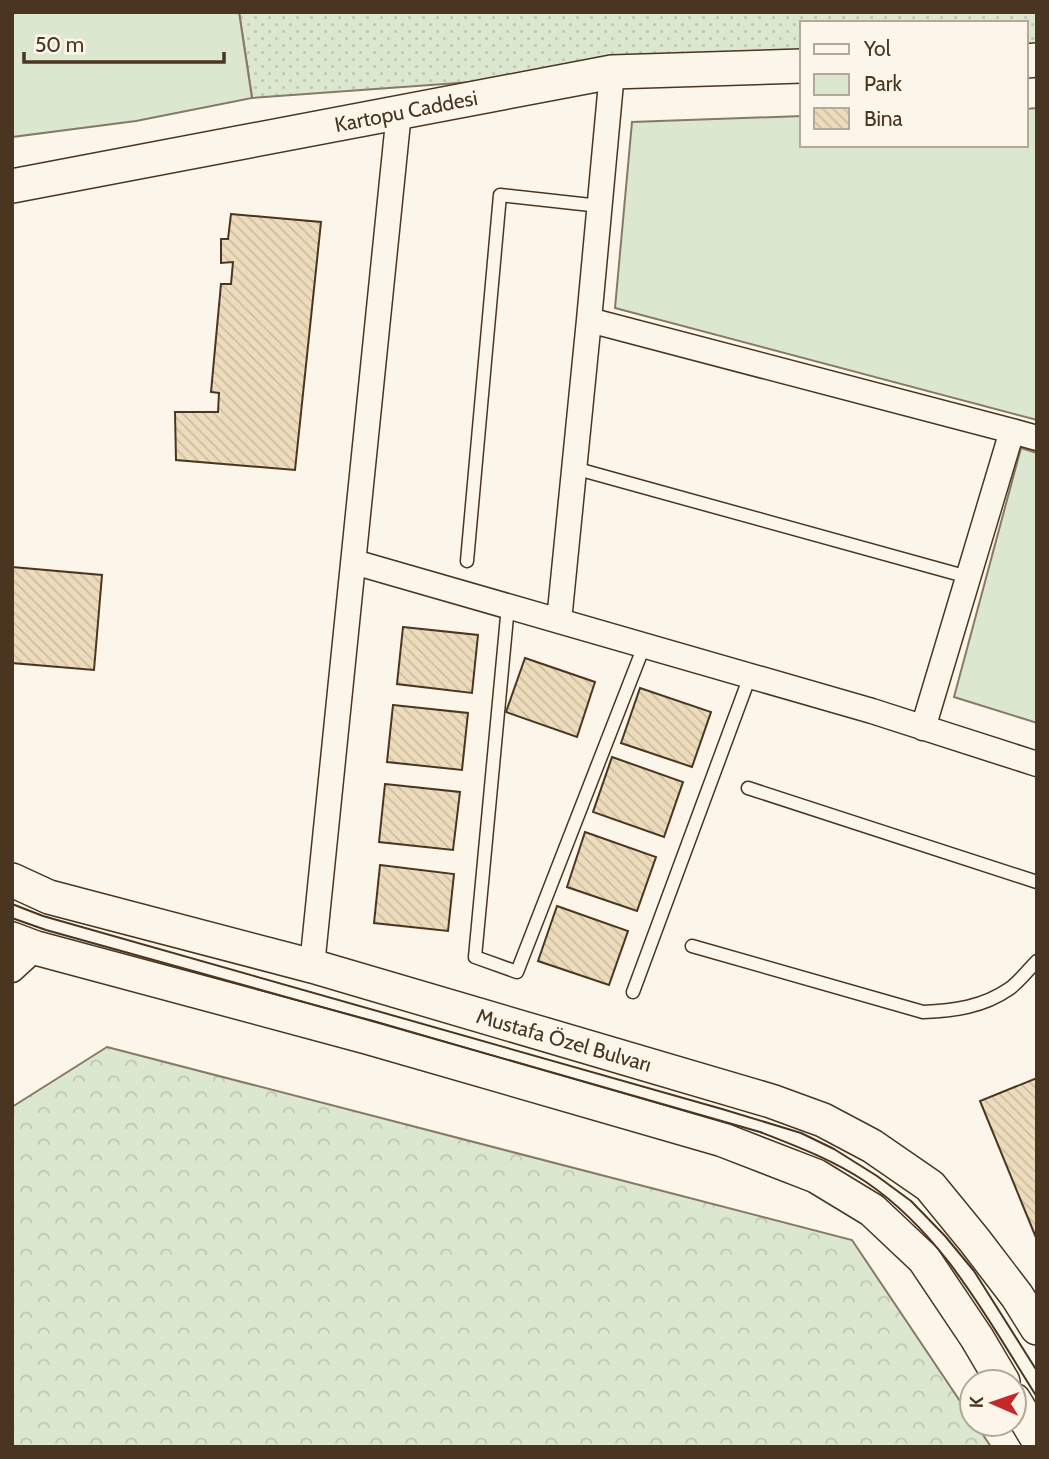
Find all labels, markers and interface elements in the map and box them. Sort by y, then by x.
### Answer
scale bar [24,21,224,65]
legend [800,21,1028,147]
text: 50 m [35,32,84,57]
text: Yol [863,36,891,61]
text: Park [864,71,902,96]
street label: Kartopu Caddesi [333,85,479,137]
text: Bina [864,106,903,131]
street label: Mustafa Özel Bulvarı [474,1003,654,1077]
north arrow [958,1368,1028,1438]
text: K [965,1396,988,1409]

